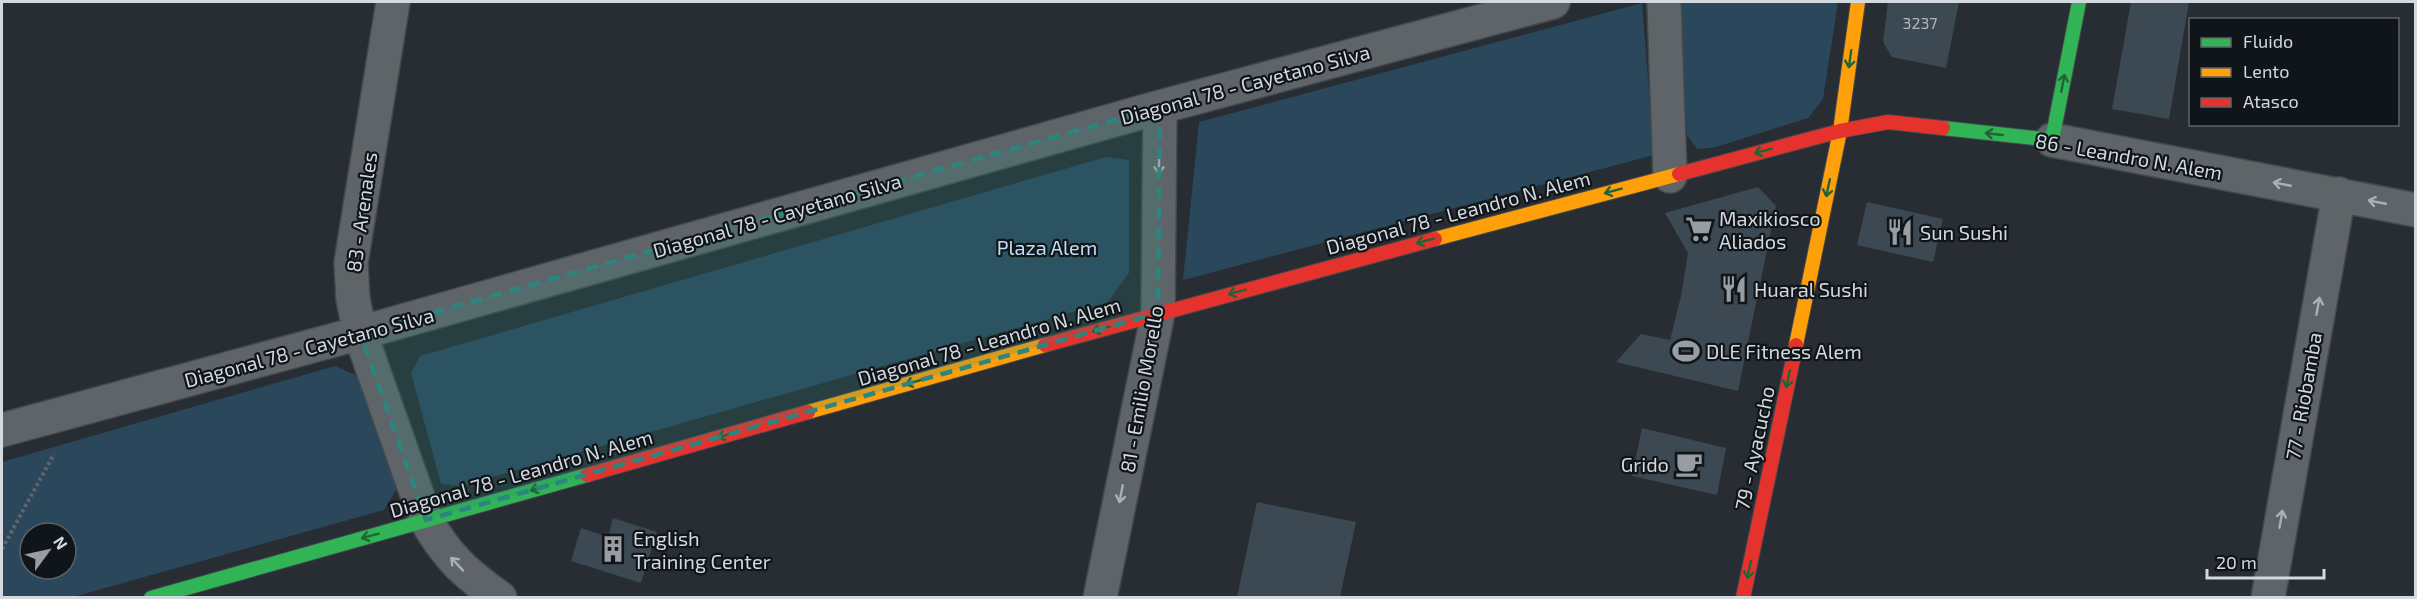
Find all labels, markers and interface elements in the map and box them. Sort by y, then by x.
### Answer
house number: 3237 [1903,13,1937,32]
legend [2189,18,2399,126]
text: Fluido [2243,30,2293,52]
street label: Diagonal 78 - Cayetano Silva [1118,39,1372,129]
one-way arrow [1845,49,1856,69]
text: Lento [2243,60,2289,82]
one-way arrow [2058,74,2069,93]
text: Atasco [2243,90,2299,112]
one-way arrow [1985,128,2004,139]
street label: 86 - Leandro N. Alem [2034,128,2224,184]
one-way arrow [1754,146,1773,158]
street label: 83 - Arenales [341,150,381,274]
one-way arrow [1153,155,1165,175]
street label: Diagonal 78 - Leandro N. Alem [1323,165,1593,259]
street label: Diagonal 78 - Cayetano Silva [650,168,904,262]
one-way arrow [1822,178,1833,198]
one-way arrow [2273,178,2292,189]
one-way arrow [1604,185,1623,197]
one-way arrow [2368,196,2388,207]
place label: Maxikiosco Aliados [1719,206,1821,253]
supermarket icon: Maxikiosco Aliados [1684,214,1714,244]
restaurant icon: Sun Sushi [1885,217,1915,247]
place label: Sun Sushi [1920,220,2008,244]
park label: Plaza Alem [997,235,1097,259]
one-way arrow [1416,236,1435,248]
restaurant icon: Huaral Sushi [1719,274,1749,304]
place label: Huaral Sushi [1754,277,1868,301]
one-way arrow [1228,287,1247,298]
street label: Diagonal 78 - Leandro N. Alem [855,292,1123,390]
one-way arrow [2313,297,2324,317]
street label: Diagonal 78 - Cayetano Silva [182,302,436,392]
street label: 81 - Emilio Morello [1115,304,1167,474]
one-way arrow [1092,324,1111,335]
street label: 77 - Riobamba [2280,330,2326,462]
sports icon: DLE Fitness Alem [1671,336,1701,366]
place label: DLE Fitness Alem [1706,339,1862,363]
one-way arrow [1782,369,1793,389]
one-way arrow [905,377,924,388]
street label: 79 - Ayacucho [1729,384,1779,512]
street label: Diagonal 78 - Leandro N. Alem [387,424,655,522]
one-way arrow [717,430,736,441]
cafe icon: Grido [1674,449,1704,479]
place label: Grido [1621,452,1669,476]
one-way arrow [529,483,548,494]
one-way arrow [1115,484,1126,503]
one-way arrow [2276,510,2287,530]
north arrow [18,521,78,581]
place label: English Training Center [633,526,771,573]
one-way arrow [361,531,380,542]
text: N [50,533,72,553]
building icon: English Training Center [598,534,628,564]
scale bar [2207,542,2324,580]
text: 20 m [2216,551,2257,573]
one-way arrow [450,557,464,572]
one-way arrow [1743,560,1754,580]

